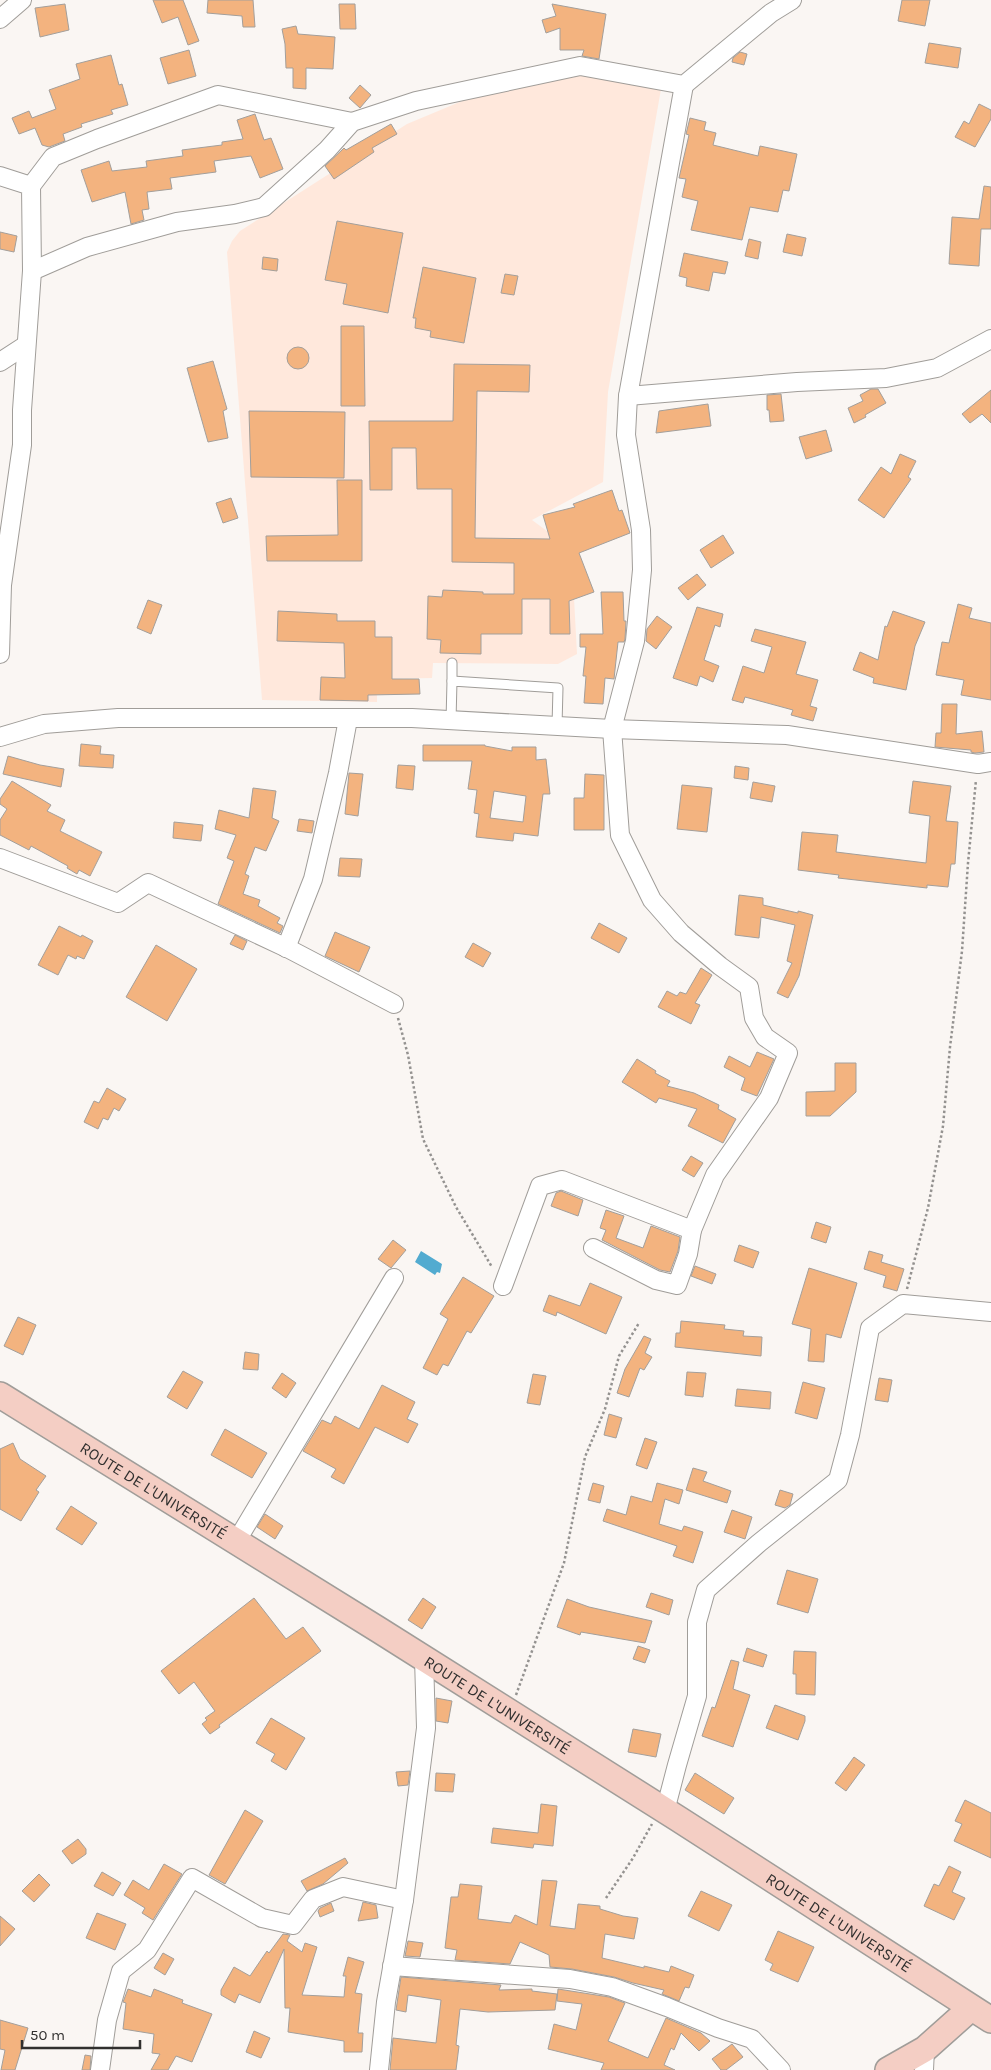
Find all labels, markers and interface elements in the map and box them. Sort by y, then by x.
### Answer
street label: ROUTE DE L'UNIVERSITÉ [77,1438,231,1543]
street label: ROUTE DE L'UNIVERSITÉ [421,1652,574,1758]
street label: ROUTE DE L'UNIVERSITÉ [763,1868,915,1976]
scale bar [22,2018,140,2050]
text: 50 m [30,2026,65,2044]

